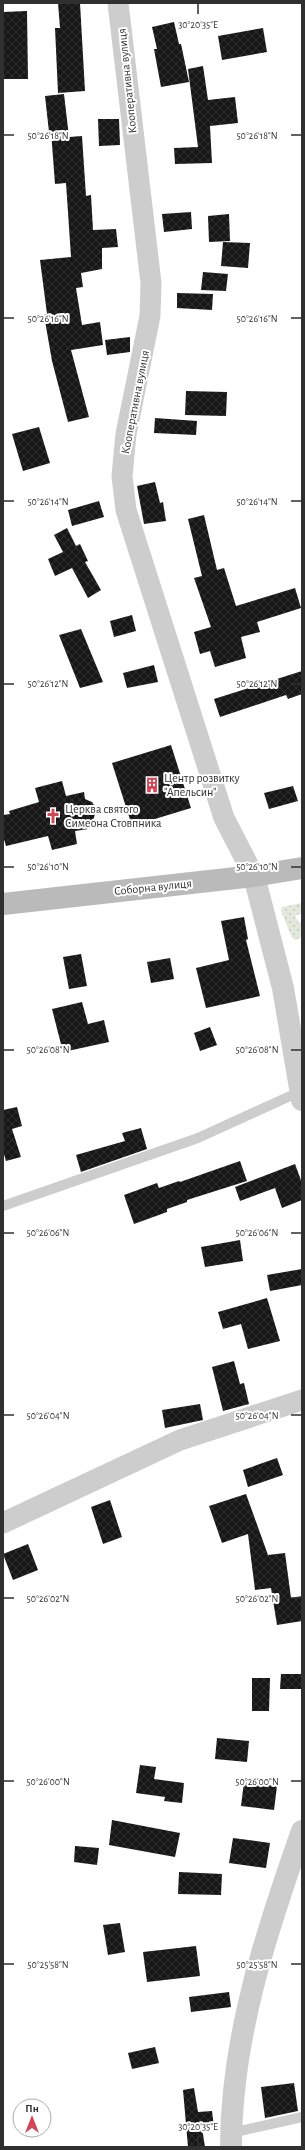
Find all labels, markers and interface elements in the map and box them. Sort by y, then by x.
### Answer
text: 30°20'35"E [178,20,218,30]
street label: Кооперативна вулиця [116,28,139,134]
text: 50°26'18"N [27,131,69,141]
text: 50°26'18"N [236,131,278,141]
text: 50°26'16"N [27,314,69,324]
text: 50°26'16"N [236,314,278,324]
street label: Кооперативна вулиця [119,349,152,455]
text: 50°26'14"N [27,497,69,507]
text: 50°26'14"N [236,497,278,507]
text: 50°26'12"N [28,679,68,689]
text: 50°26'12"N [237,679,277,689]
place label: Центр розвитку "Апельсин" [164,772,240,798]
building icon: Центр розвитку "Апельсин" [143,776,161,794]
place label: Церква святого Симеона Стовпника [65,803,162,829]
church icon: Церква святого Симеона Стовпника [44,807,62,825]
text: 50°26'10"N [27,862,69,872]
text: 50°26'10"N [236,862,278,872]
street label: Соборна вулиця [114,877,193,898]
text: 50°26'08"N [27,1045,69,1055]
text: 50°26'08"N [236,1045,278,1055]
text: 50°26'06"N [27,1228,69,1238]
text: 50°26'06"N [236,1228,278,1238]
text: 50°26'04"N [26,1411,70,1421]
text: 50°26'04"N [235,1411,279,1421]
text: 50°26'02"N [27,1594,69,1604]
text: 50°26'02"N [236,1594,278,1604]
text: 50°26'00"N [26,1777,70,1787]
text: 50°26'00"N [235,1777,279,1787]
text: 50°25'58"N [27,1960,69,1970]
text: 50°25'58"N [236,1960,278,1970]
north arrow [12,2098,52,2138]
text: Пн [25,2103,39,2114]
text: 30°20'35"E [178,2122,218,2132]

